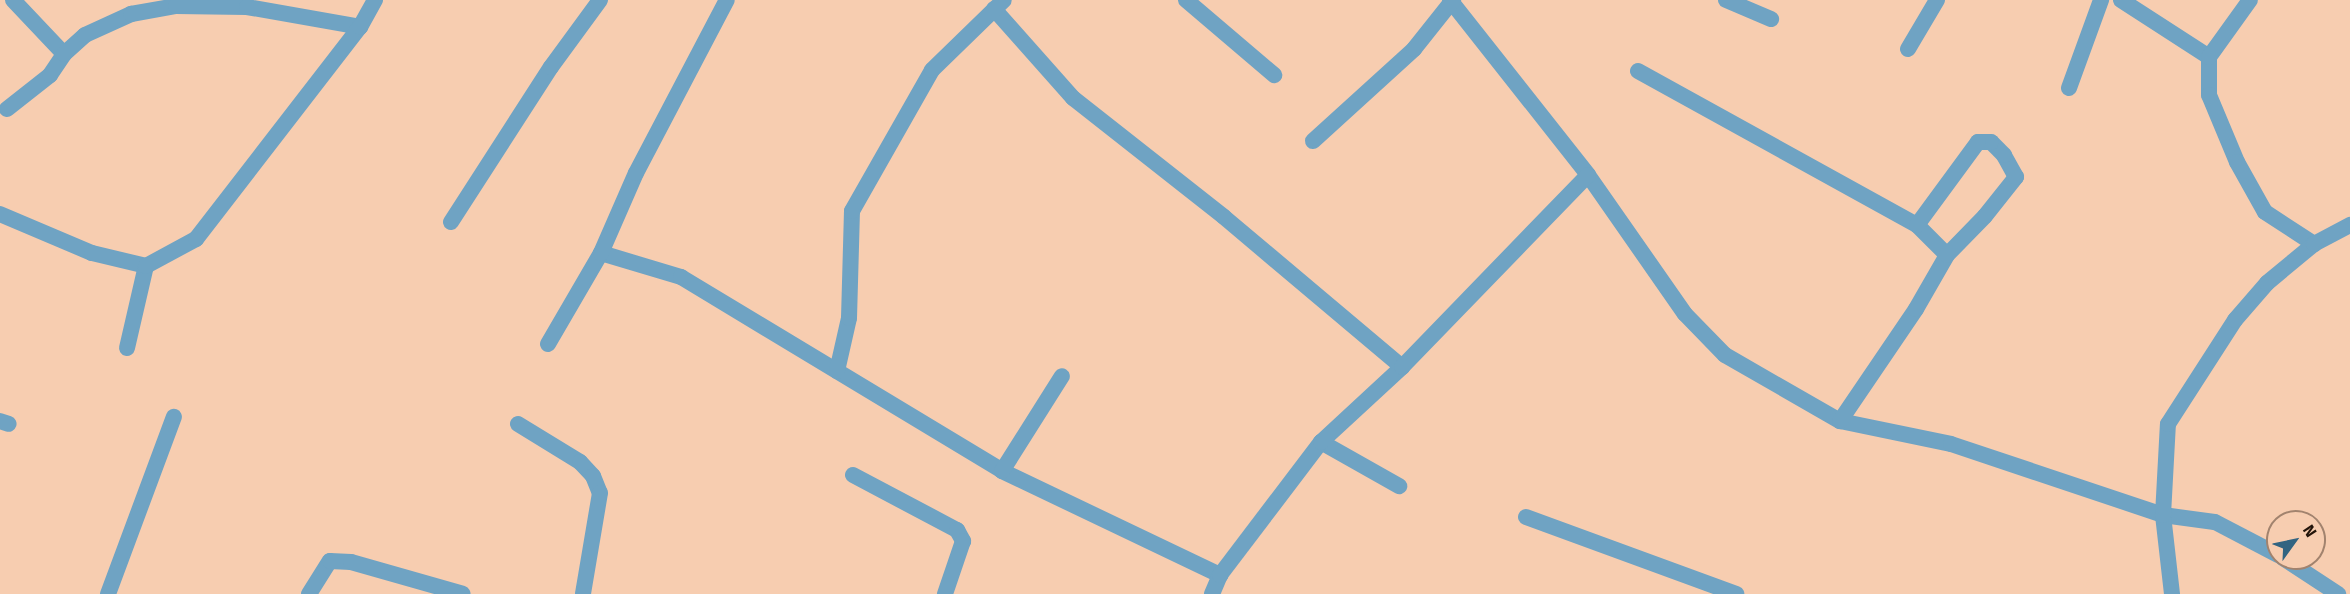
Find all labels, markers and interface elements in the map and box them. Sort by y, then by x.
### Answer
north arrow [2266,510,2326,570]
text: N [2299,521,2321,541]

